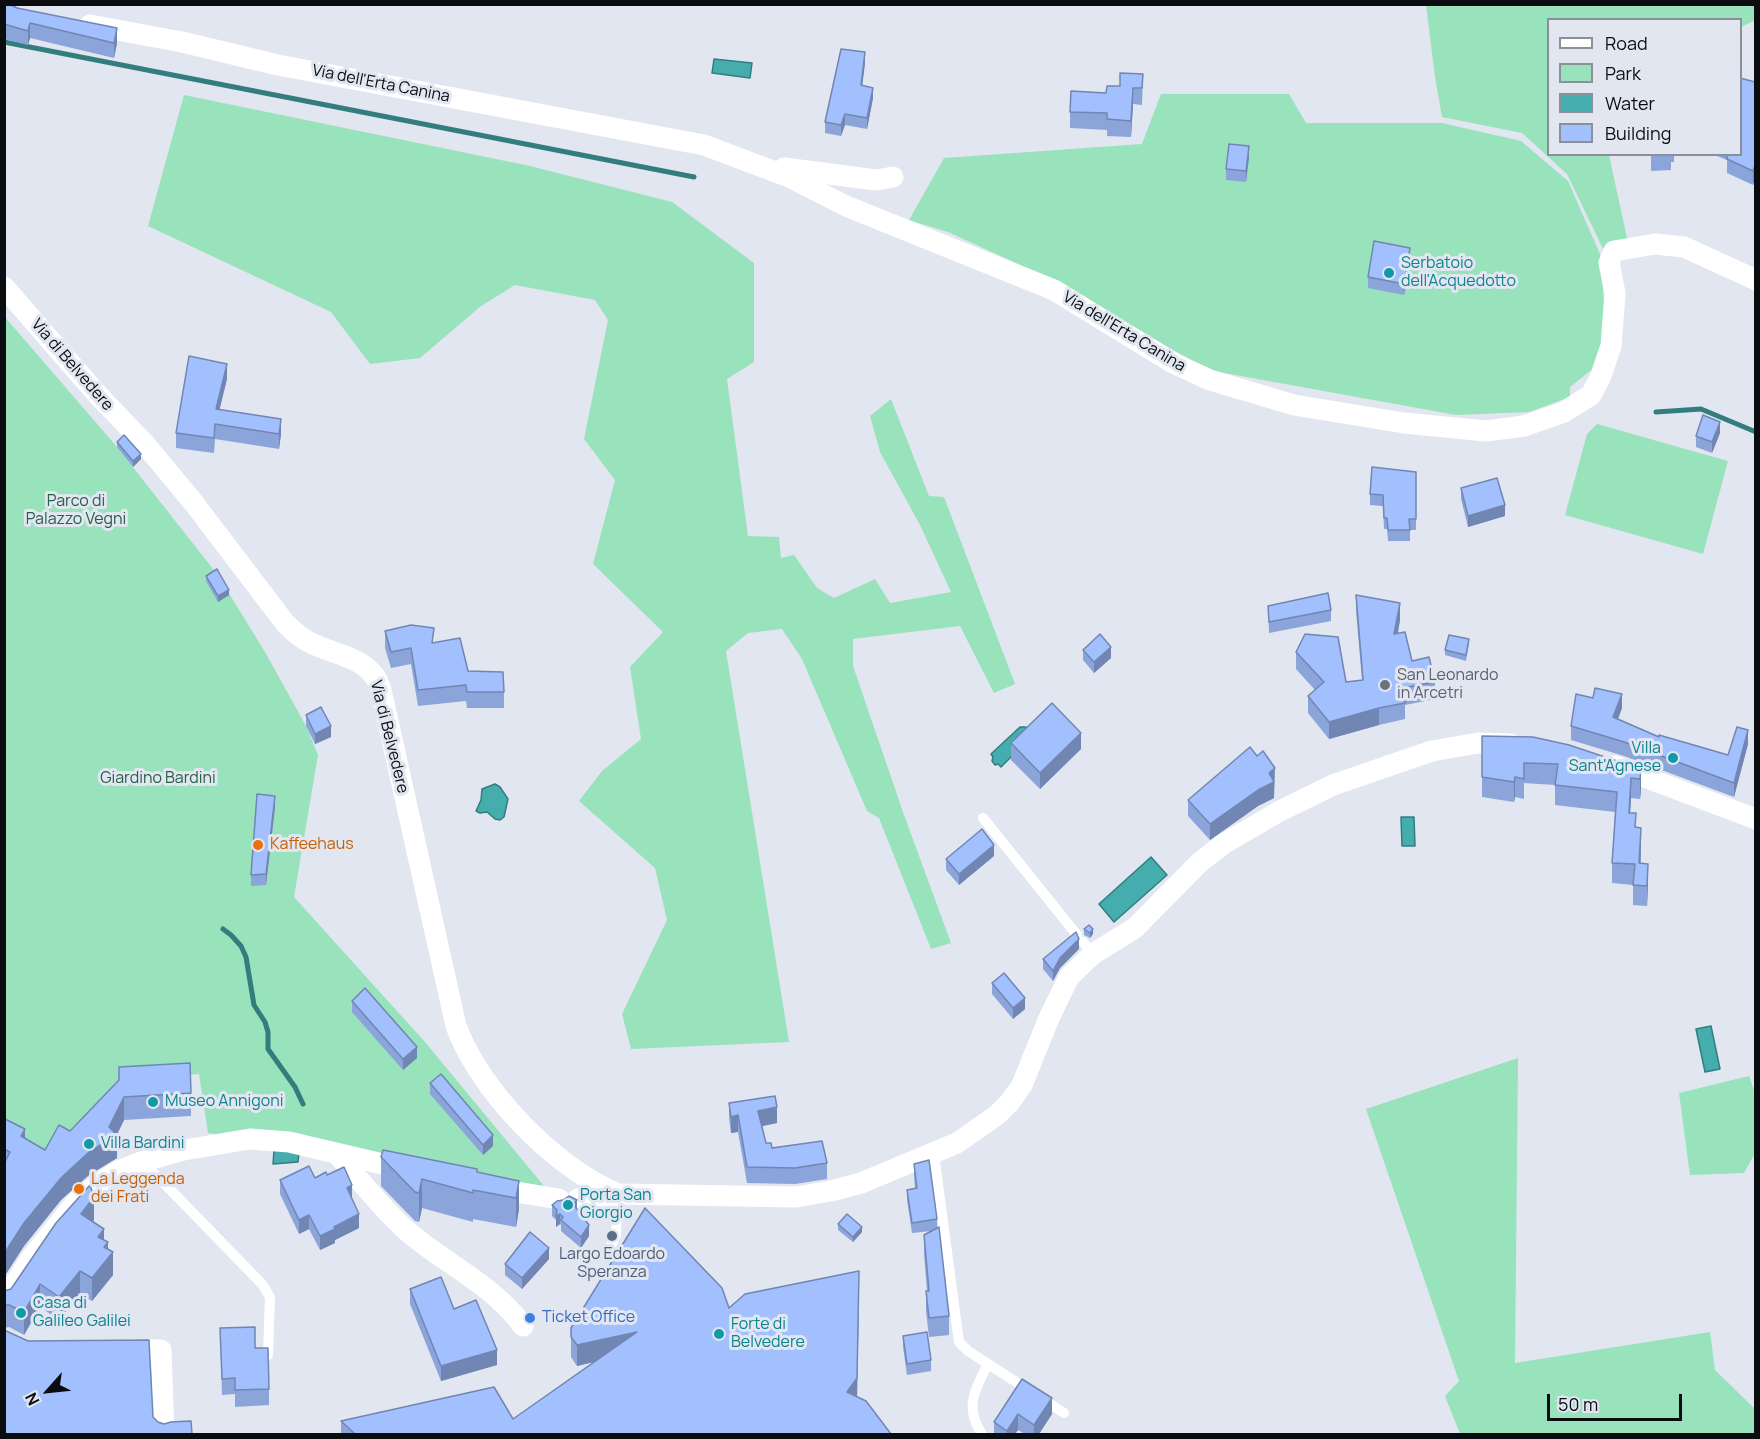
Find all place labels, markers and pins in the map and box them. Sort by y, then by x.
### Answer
place label: Serbatoio dell'Acquedotto [1401,254,1516,292]
marker: Serbatoio dell'Acquedotto [1382,266,1396,280]
place label: San Leonardo in Arcetri [1397,666,1498,704]
marker: San Leonardo in Arcetri [1378,678,1392,692]
place label: Villa Sant'Agnese [1569,739,1661,777]
marker: Villa Sant'Agnese [1666,751,1680,765]
place label: Kaffeehaus [270,835,354,855]
marker: Kaffeehaus [251,838,265,852]
place label: Museo Annigoni [165,1092,283,1112]
marker: Museo Annigoni [146,1095,160,1109]
place label: Villa Bardini [101,1134,184,1154]
marker: Villa Bardini [82,1137,96,1151]
place label: La Leggenda dei Frati [91,1170,185,1208]
marker: La Leggenda dei Frati [72,1182,86,1196]
place label: Porta San Giorgio [580,1186,652,1224]
marker: Porta San Giorgio [561,1198,575,1212]
marker: Largo Edoardo Speranza [605,1229,619,1243]
place label: Largo Edoardo Speranza [559,1245,665,1283]
place label: Casa di Galileo Galilei [33,1294,131,1332]
marker: Casa di Galileo Galilei [14,1306,28,1320]
place label: Ticket Office [542,1308,635,1328]
marker: Ticket Office [523,1311,537,1325]
place label: Forte di Belvedere [731,1315,805,1353]
marker: Forte di Belvedere [712,1327,726,1341]

